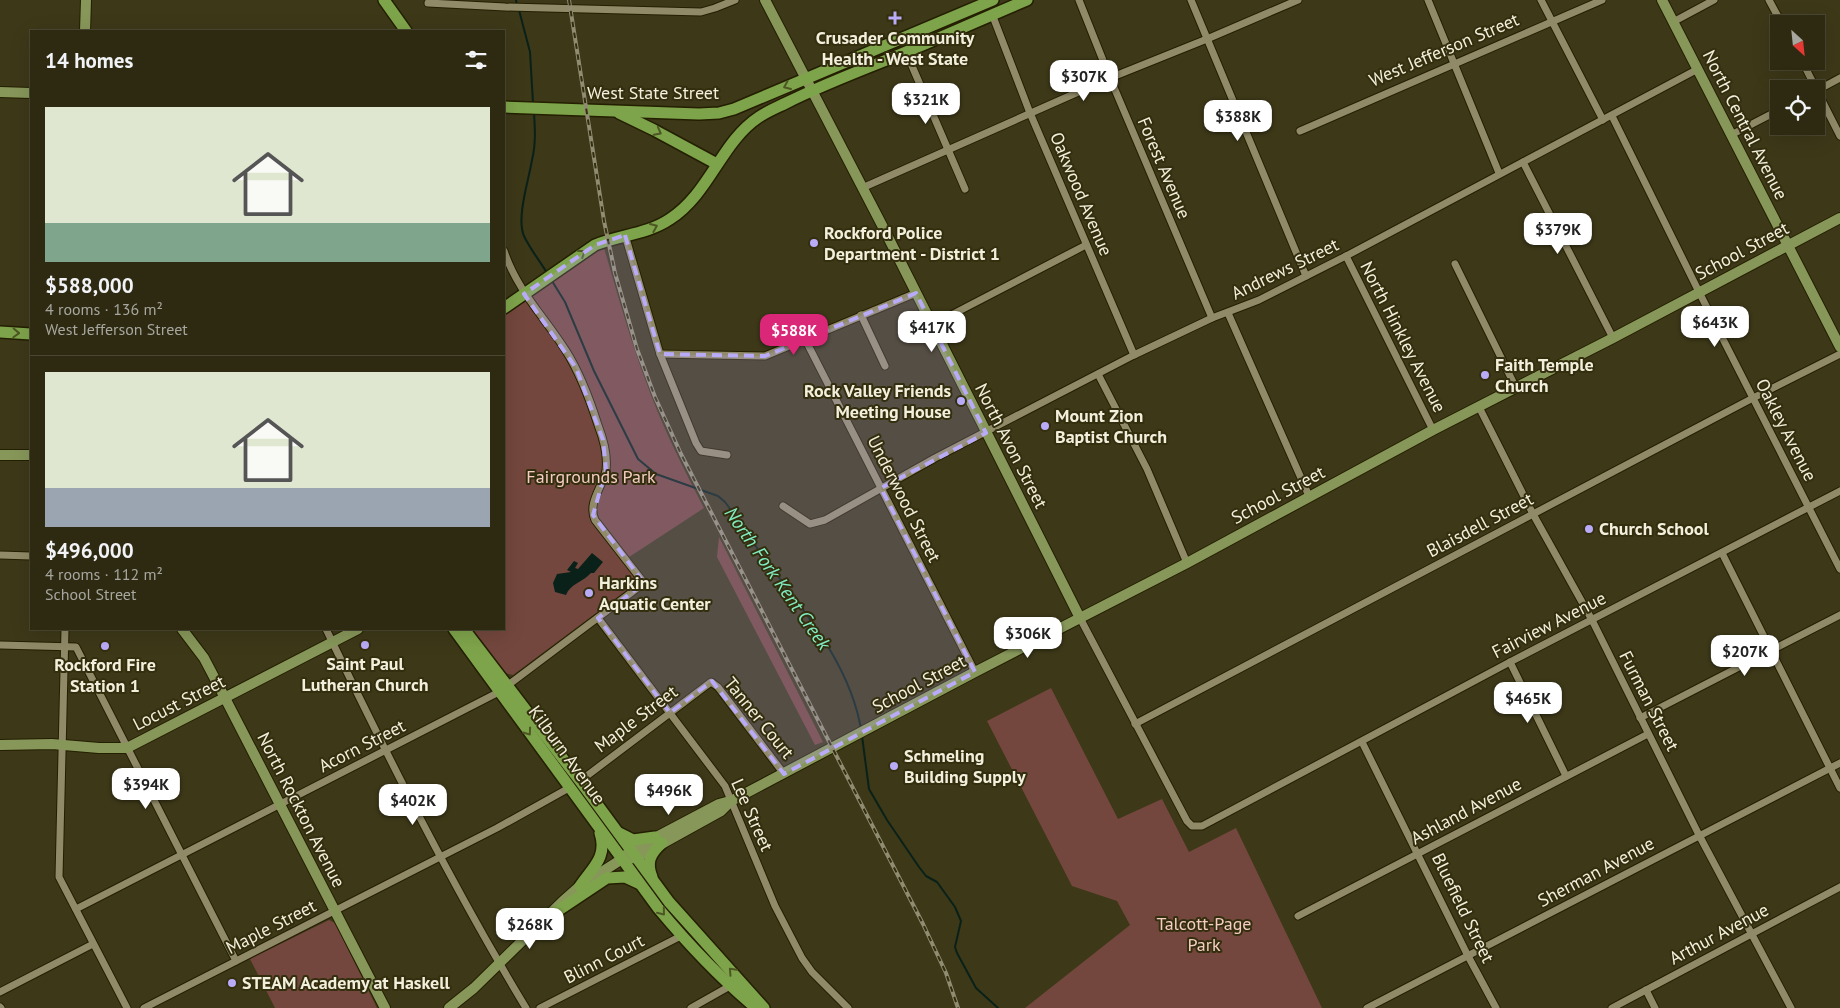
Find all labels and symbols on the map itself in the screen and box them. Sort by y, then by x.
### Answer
street label: West Jefferson Street [1365,8,1522,91]
marker: Crusader Community Health - West State [888,11,902,25]
north arrow [1770,15,1825,70]
place label: Crusader Community Health - West State [816,26,975,70]
street label: North Central Avenue [1698,46,1793,203]
pin: $307K [1049,59,1119,102]
one-way arrow [783,80,792,91]
street label: West State Street [587,81,719,104]
pin: $321K [891,82,961,125]
pin: $388K [1203,100,1273,142]
street label: Forest Avenue [1133,113,1196,222]
one-way arrow [653,126,662,136]
street label: Oakwood Avenue [1045,128,1118,259]
pin: $379K [1523,212,1593,255]
street label: School Street [1691,216,1793,285]
place label: Rockford Police Department - District 1 [824,221,1000,265]
one-way arrow [649,222,658,233]
street label: Andrews Street [1227,233,1342,304]
marker: Rockford Police Department - District 1 [808,237,820,249]
one-way arrow [576,250,586,259]
street label: North Hinkley Avenue [1355,257,1452,416]
pin: $643K [1680,306,1750,348]
pin: $417K [897,310,967,353]
pin: $588K [759,314,829,356]
one-way arrow [12,328,20,338]
place label: Faith Temple Church [1495,353,1594,397]
marker: Faith Temple Church [1479,369,1491,381]
street label: Oakley Avenue [1751,375,1822,485]
place label: Rock Valley Friends Meeting House [804,379,951,423]
street label: North Avon Street [970,379,1053,512]
marker: Rock Valley Friends Meeting House [955,395,967,407]
place label: Mount Zion Baptist Church [1055,404,1167,448]
marker: Mount Zion Baptist Church [1039,420,1051,432]
street label: Underwood Street [863,431,946,566]
street label: School Street [1227,460,1329,529]
park label: Fairgrounds Park [526,465,656,488]
street label: Blaisdell Street [1423,487,1537,562]
water label: North Fork Kent Creek [720,502,837,655]
place label: Church School [1599,517,1710,540]
marker: Church School [1583,523,1595,535]
place label: Harkins Aquatic Center [599,571,711,615]
street label: Fairview Avenue [1488,586,1610,663]
marker: Harkins Aquatic Center [583,587,595,599]
pin: $306K [993,616,1063,659]
pin: $207K [1710,634,1780,677]
marker: Saint Paul Lutheran Church [359,639,371,651]
marker: Rockford Fire Station 1 [99,640,111,652]
street label: Furman Street [1614,647,1685,755]
street label: School Street [868,649,970,718]
place label: Saint Paul Lutheran Church [301,652,429,696]
place label: Rockford Fire Station 1 [54,653,156,697]
street label: Locust Street [129,670,229,736]
street label: Tanner Court [719,672,799,763]
street label: Maple Street [590,680,682,757]
pin: $465K [1493,682,1563,724]
street label: Kilburn Avenue [524,701,611,809]
street label: Acorn Street [314,714,409,777]
one-way arrow [522,726,531,736]
street label: North Rockton Avenue [252,728,351,891]
place label: Schmeling Building Supply [904,744,1026,788]
marker: Schmeling Building Supply [888,760,900,772]
pin: $394K [111,768,181,810]
street label: Ashland Avenue [1406,772,1525,849]
pin: $496K [634,774,704,816]
street label: Lee Street [726,775,779,855]
pin: $402K [378,784,448,826]
street label: Sherman Avenue [1534,831,1658,912]
street label: Bluefield Street [1427,849,1500,966]
street label: Maple Street [222,894,320,959]
street label: Arthur Avenue [1665,898,1772,969]
one-way arrow [656,907,665,916]
pin: $268K [495,908,565,950]
park label: Talcott-Page Park [1157,912,1251,956]
street label: Blinn Court [560,929,648,989]
one-way arrow [729,968,738,977]
place label: STEAM Academy at Haskell [242,971,450,994]
marker: STEAM Academy at Haskell [226,977,238,989]

